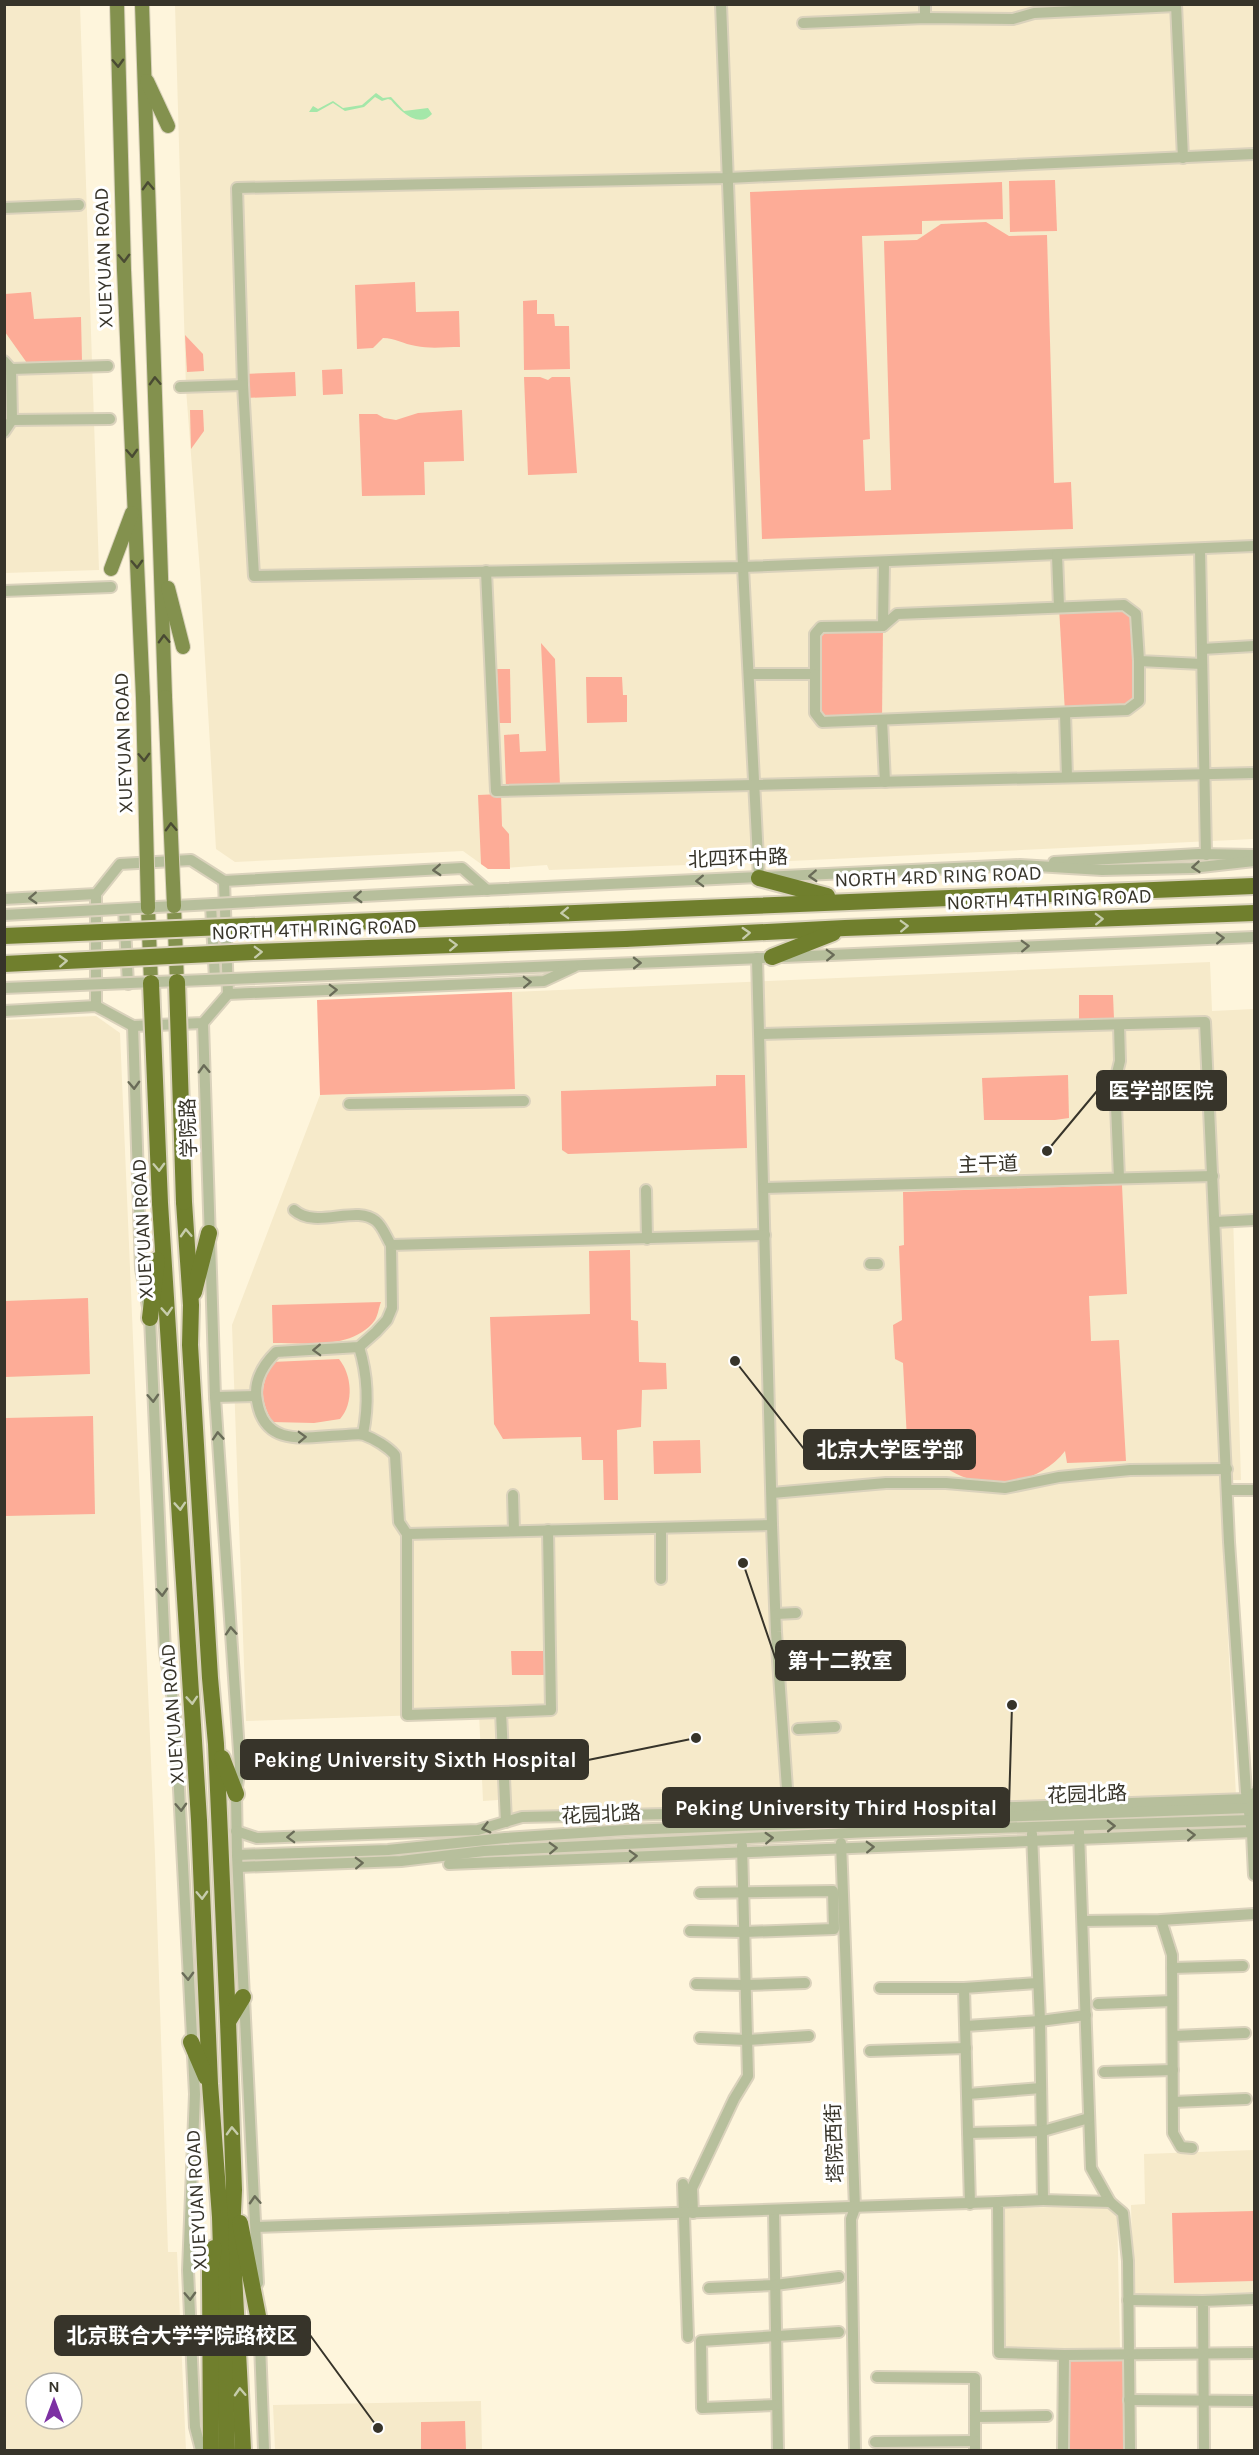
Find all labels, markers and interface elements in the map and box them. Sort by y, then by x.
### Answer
one-way arrow [112,58,125,67]
one-way arrow [142,181,154,190]
street label: XUEYUAN ROAD [90,187,117,329]
one-way arrow [118,253,130,262]
one-way arrow [149,376,162,385]
one-way arrow [126,448,139,457]
one-way arrow [131,559,144,568]
one-way arrow [157,634,170,643]
street label: XUEYUAN ROAD [110,672,137,814]
one-way arrow [138,752,150,761]
one-way arrow [164,822,177,831]
street label: 北四环中路 [688,845,788,872]
one-way arrow [1192,860,1201,873]
street label: NORTH 4RD RING ROAD [834,861,1042,892]
one-way arrow [432,863,441,876]
one-way arrow [808,869,817,882]
one-way arrow [696,874,705,887]
street label: NORTH 4TH RING ROAD [946,884,1152,915]
one-way arrow [354,890,363,903]
one-way arrow [29,891,38,904]
one-way arrow [561,906,570,919]
one-way arrow [1094,912,1103,925]
street label: NORTH 4TH RING ROAD [211,914,417,945]
one-way arrow [899,919,908,932]
one-way arrow [742,926,751,939]
one-way arrow [1215,932,1224,945]
one-way arrow [448,939,457,952]
one-way arrow [1020,940,1029,953]
one-way arrow [253,946,262,959]
one-way arrow [826,948,835,961]
one-way arrow [58,955,67,968]
one-way arrow [632,957,641,970]
one-way arrow [523,975,532,988]
one-way arrow [328,984,337,996]
one-way arrow [198,1065,210,1074]
callout: 医学部医院 [1097,1071,1226,1110]
text: 医学部医院 [1109,1079,1214,1103]
one-way arrow [128,1080,141,1089]
street label: 学院路 [176,1098,201,1158]
street label: 主干道 [958,1152,1018,1177]
street label: XUEYUAN ROAD [127,1158,158,1300]
one-way arrow [152,1163,165,1172]
one-way arrow [179,1228,192,1237]
one-way arrow [161,1307,174,1316]
one-way arrow [313,1344,322,1357]
one-way arrow [146,1393,159,1402]
one-way arrow [297,1430,306,1443]
callout: 北京大学医学部 [804,1430,975,1469]
one-way arrow [211,1432,224,1441]
text: 北京大学医学部 [817,1438,964,1462]
one-way arrow [173,1501,186,1510]
one-way arrow [156,1588,169,1597]
one-way arrow [224,1626,237,1635]
callout: 第十二教室 [776,1641,905,1680]
street label: XUEYUAN ROAD [156,1643,189,1785]
text: 第十二教室 [788,1649,893,1673]
one-way arrow [185,1696,198,1705]
callout: Peking University Sixth Hospital [241,1740,588,1779]
text: Peking University Sixth Hospital [253,1748,577,1772]
street label: 花园北路 [1047,1782,1127,1807]
callout: Peking University Third Hospital [663,1788,1009,1827]
text: Peking University Third Hospital [675,1796,997,1820]
street label: 花园北路 [560,1801,642,1828]
one-way arrow [174,1803,187,1812]
one-way arrow [481,1820,491,1833]
one-way arrow [1106,1820,1115,1832]
one-way arrow [1186,1829,1195,1842]
one-way arrow [287,1831,296,1844]
one-way arrow [764,1832,774,1845]
one-way arrow [549,1841,558,1854]
one-way arrow [865,1841,874,1854]
one-way arrow [629,1850,638,1863]
one-way arrow [354,1856,363,1869]
one-way arrow [196,1891,209,1900]
one-way arrow [182,1971,195,1980]
street label: 塔院西街 [822,2103,847,2183]
one-way arrow [226,2127,238,2136]
street label: XUEYUAN ROAD [181,2129,212,2271]
one-way arrow [248,2195,261,2204]
one-way arrow [183,2292,196,2301]
callout: 北京联合大学学院路校区 [55,2316,310,2355]
text: 北京联合大学学院路校区 [67,2324,298,2348]
north arrow [24,2371,84,2431]
text: N [48,2377,60,2396]
one-way arrow [234,2388,247,2397]

